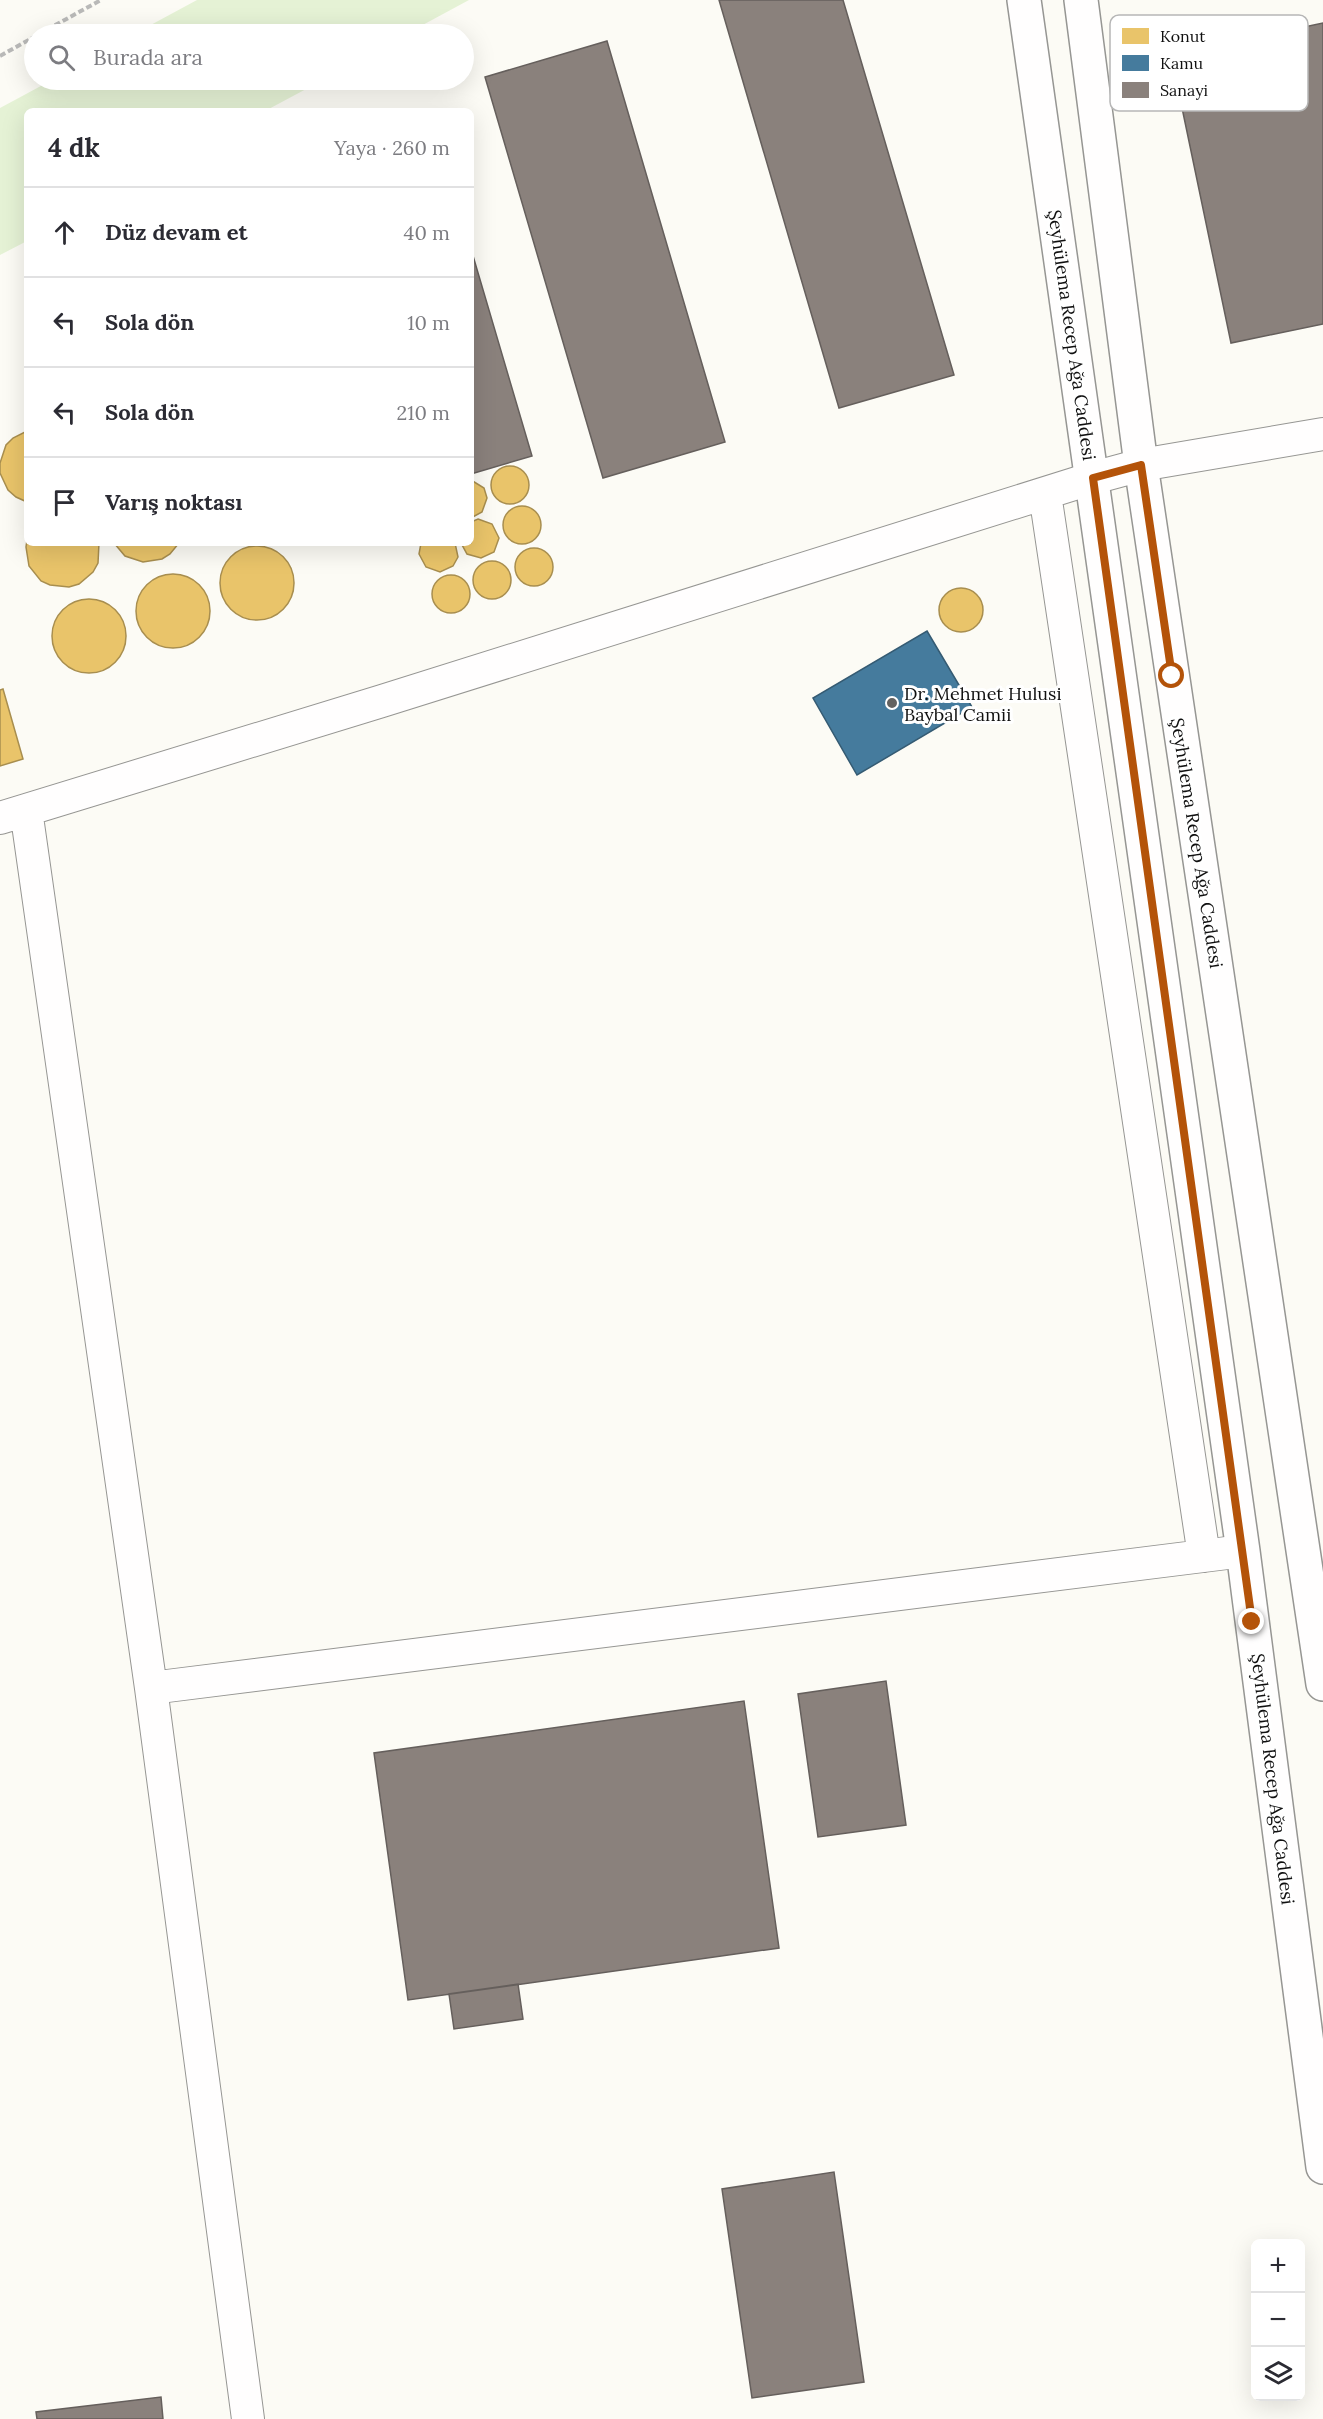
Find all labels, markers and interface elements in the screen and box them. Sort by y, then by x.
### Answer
legend [1110,15,1308,111]
search box [24,24,474,90]
text: Konut [1160,26,1206,46]
icon: search [45,41,78,74]
text: Burada ara [93,43,203,71]
text: Kamu [1160,53,1203,73]
text: Sanayi [1160,80,1208,100]
text: 4 dk [48,131,100,164]
text: Yaya · 260 m [334,135,450,160]
street label: Şeyhülema Recep Ağa Caddesi [1043,208,1101,462]
icon: ahead [48,216,81,249]
text: Düz devam et [105,218,248,246]
text: 40 m [404,220,450,245]
icon: left [48,306,81,339]
text: Sola dön [105,308,194,336]
text: 10 m [407,310,450,335]
icon: left [48,396,81,429]
text: Sola dön [105,398,194,426]
text: 210 m [396,400,450,425]
icon: arrive [48,486,81,519]
text: Varış noktası [105,488,242,516]
route start [1158,662,1184,688]
place label: Dr. Mehmet Hulusi Baybal Camii [904,682,1061,726]
marker: Dr. Mehmet Hulusi Baybal Camii [885,696,899,710]
street label: Şeyhülema Recep Ağa Caddesi [1166,716,1228,970]
route end [1238,1608,1264,1634]
street label: Şeyhülema Recep Ağa Caddesi [1246,1652,1300,1906]
map controls [1251,2239,1305,2401]
button: + [1251,2239,1305,2293]
button: − [1251,2293,1305,2347]
button: layers [1251,2347,1305,2401]

